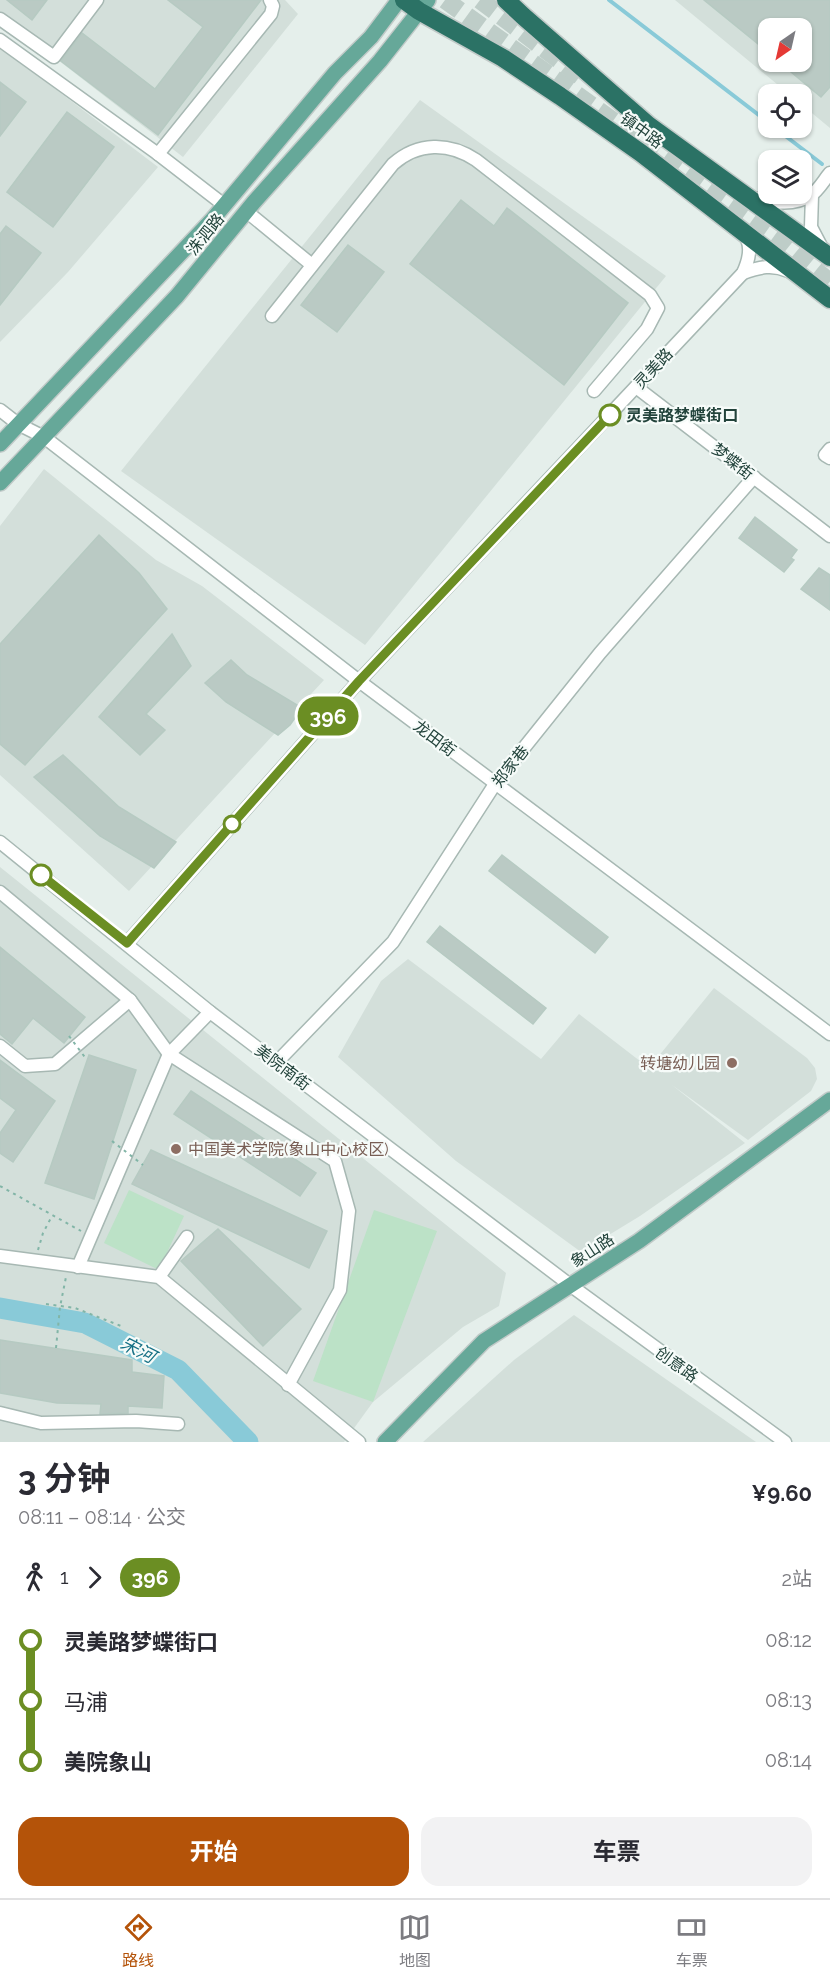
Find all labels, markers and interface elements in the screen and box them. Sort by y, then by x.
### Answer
north arrow [758,18,812,72]
map controls [758,18,812,204]
button: locate [758,84,812,138]
street label: 镇中路 [617,109,667,152]
button: layers [758,150,812,204]
street label: 洙泗路 [183,210,228,259]
street label: 灵美路 [630,344,677,392]
marker: 灵美路梦蝶街口 [599,404,621,426]
place label: 灵美路梦蝶街口 [626,406,738,425]
street label: 梦蝶街 [708,439,757,484]
line badge: 396 [294,696,362,736]
text: 396 [310,704,346,729]
street label: 龙田街 [410,716,460,760]
street label: 郑家巷 [488,742,533,791]
unlabelled marker [223,815,241,833]
unlabelled marker [30,864,52,886]
street label: 美院南街 [251,1041,314,1094]
place label: 转塘幼儿园 [640,1054,720,1073]
marker: 转塘幼儿园 [725,1056,739,1070]
place label: 中国美术学院(象山中心校区) [188,1140,389,1159]
marker: 中国美术学院(象山中心校区) [169,1142,183,1156]
street label: 象山路 [567,1229,618,1271]
water label: 宋河 [117,1332,162,1368]
street label: 创意路 [652,1343,702,1386]
text: 3 分钟 [18,1459,110,1498]
text: ¥9.60 [752,1480,812,1506]
text: 08:11 – 08:14 · 公交 [18,1505,186,1529]
icon: walk [18,1561,51,1594]
icon: forward [78,1561,111,1594]
text: 1 [60,1565,69,1589]
text: 396 [132,1565,168,1590]
text: 2站 [782,1567,812,1591]
text: 08:12 [765,1628,812,1652]
text: 灵美路梦蝶街口 [64,1629,218,1655]
text: 08:13 [765,1688,812,1712]
text: 马浦 [64,1689,108,1715]
text: 08:14 [765,1748,812,1772]
text: 美院象山 [64,1749,152,1775]
button: 开始 [18,1817,409,1886]
button: 车票 [421,1817,812,1886]
tab: 路线 [122,1911,155,1971]
tab: 地图 [398,1911,431,1971]
tab: 车票 [675,1911,708,1971]

